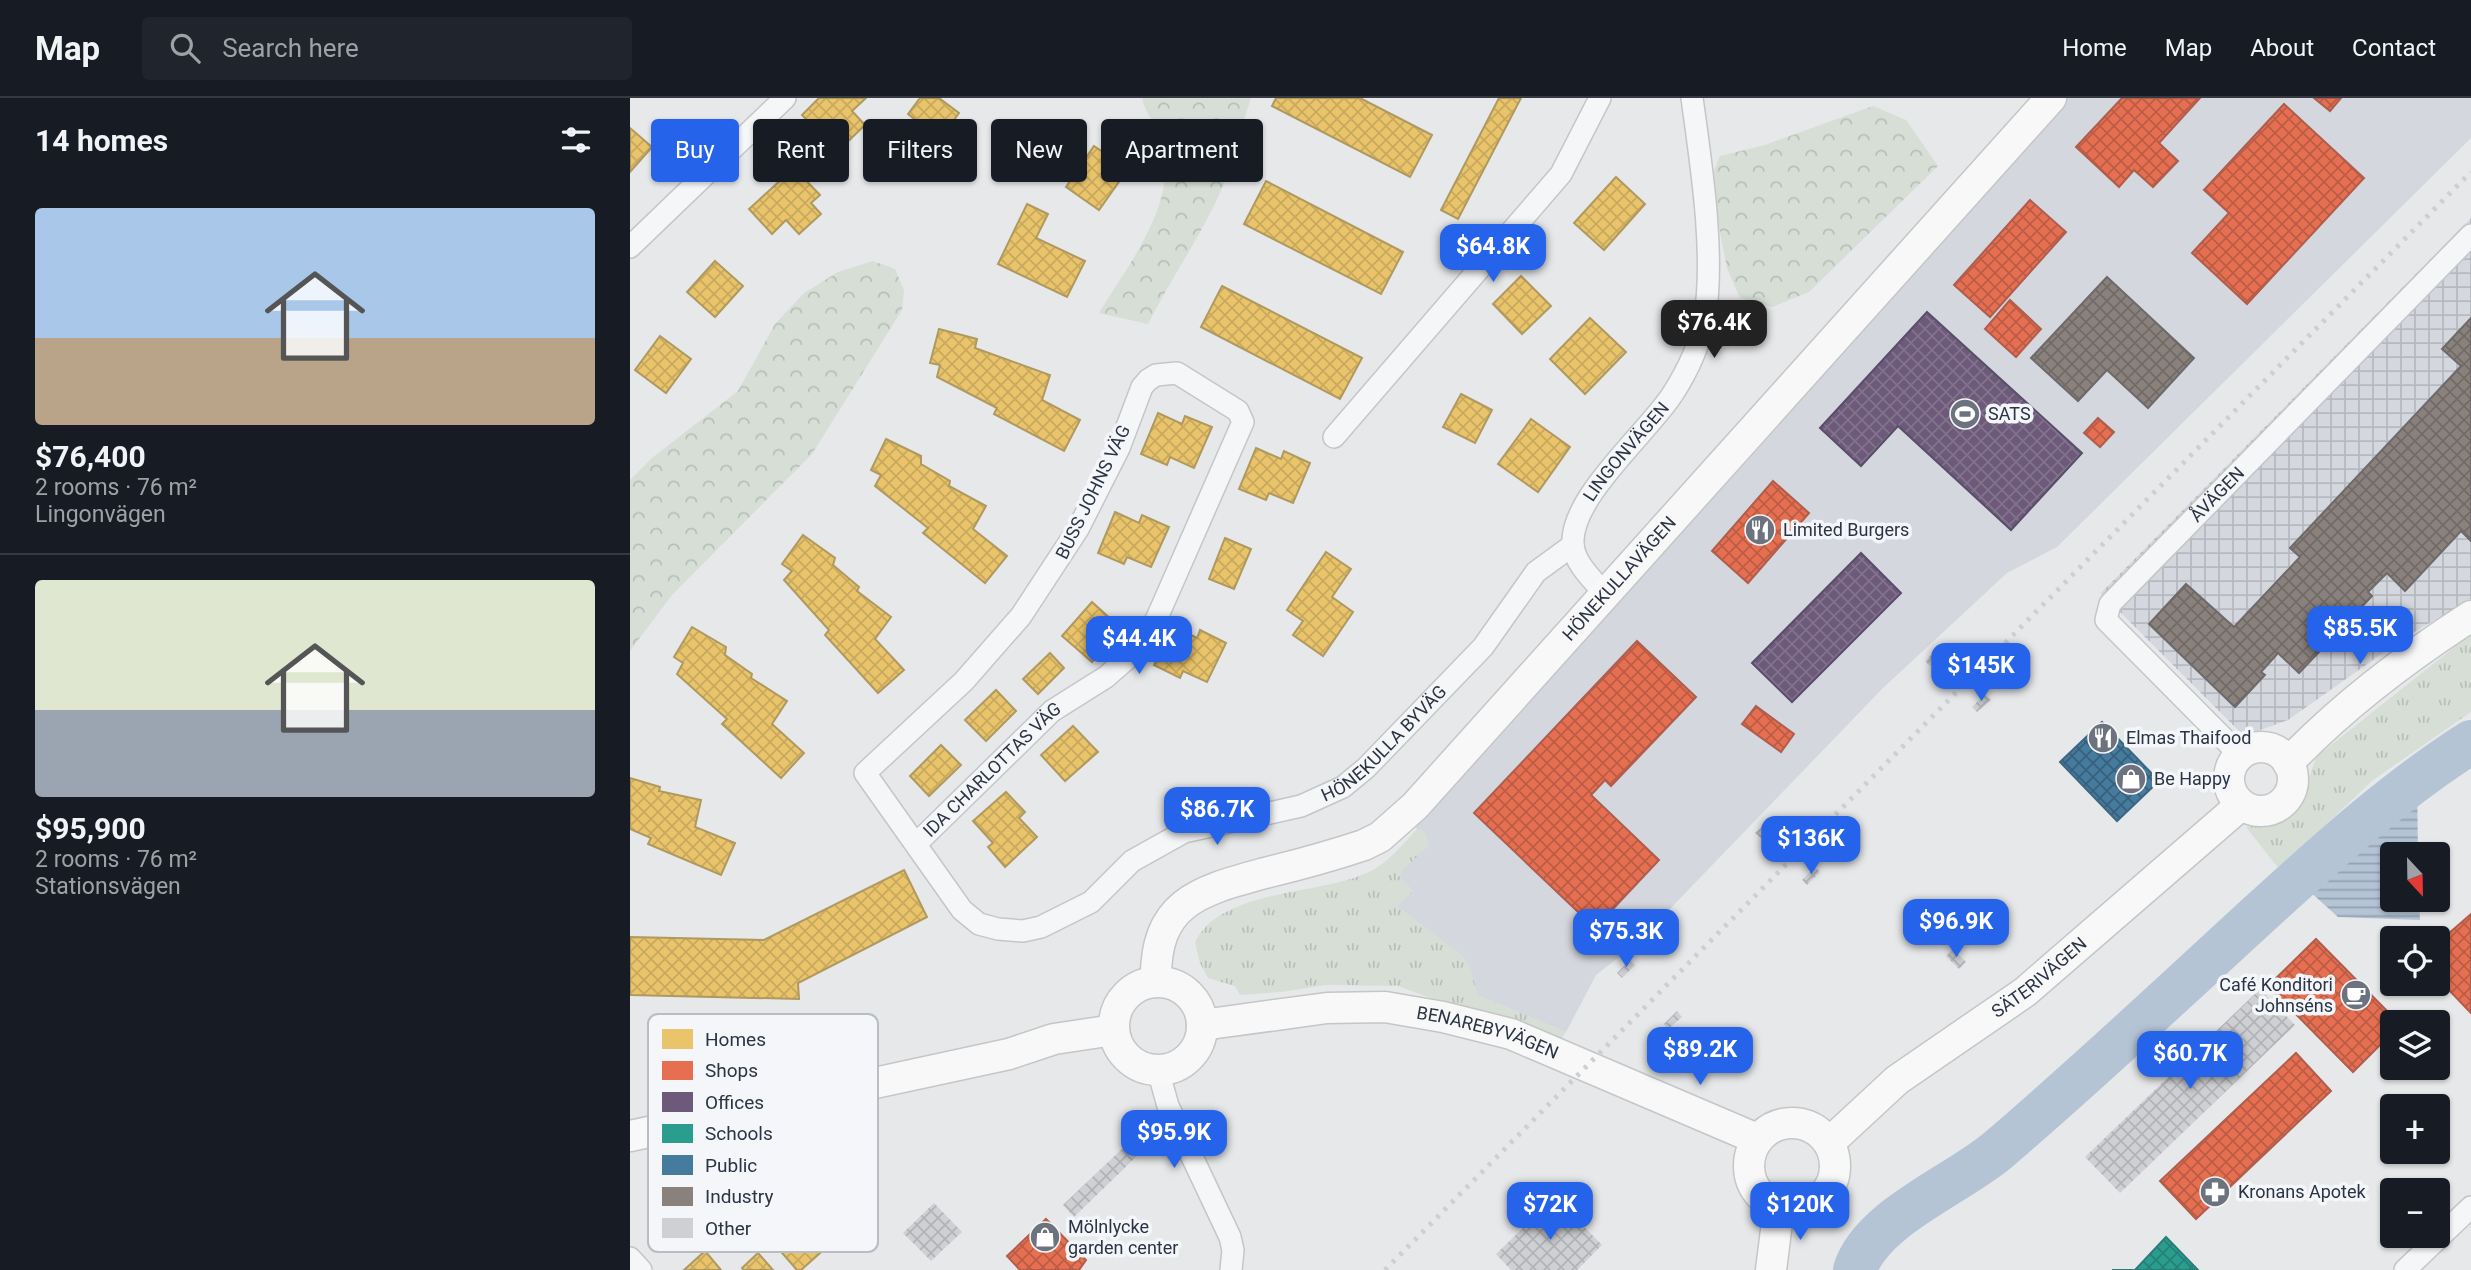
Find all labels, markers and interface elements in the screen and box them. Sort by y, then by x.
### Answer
search box [142,17,632,80]
text: Map [35,29,100,68]
icon: search [166,29,204,67]
text: Search here [222,33,359,63]
text: Home [2062,34,2127,62]
text: Map [2165,34,2212,62]
text: About [2250,34,2314,62]
text: Contact [2352,34,2436,62]
chip: Buy [651,119,739,182]
chip: Rent [753,119,849,182]
chip: Filters [863,119,977,182]
chip: New [991,119,1087,182]
chip: Apartment [1101,119,1263,182]
icon: filters [557,121,595,159]
text: 14 homes [35,123,168,158]
pin: $64.8K [1436,225,1550,284]
text: $64.8K [1456,233,1530,260]
icon: home [252,253,378,379]
pin: $76.4K [1657,300,1771,360]
text: $76.4K [1677,309,1751,336]
street label: LINGONVÄGEN [1579,397,1673,505]
sports icon: SATS [1948,397,1982,431]
place label: SATS [1988,403,2031,424]
street label: BUSS JOHNS VÄG [1051,421,1134,562]
text: $76,400 [35,439,146,474]
street label: ÅVÄGEN [2185,462,2248,526]
text: 2 rooms · 76 m² [35,474,197,501]
text: Lingonvägen [35,501,166,528]
street label: HÖNEKULLAVÄGEN [1558,512,1680,645]
restaurant icon: Limited Burgers [1743,513,1777,547]
place label: Limited Burgers [1783,519,1909,540]
pin: $85.5K [2303,606,2417,666]
text: $85.5K [2323,615,2397,642]
pin: $44.4K [1082,616,1196,676]
icon: home [252,625,378,751]
text: $44.4K [1102,625,1176,652]
pin: $145K [1932,644,2030,703]
text: $145K [1947,652,2015,679]
street label: HÖNEKULLA BYVÄG [1318,681,1450,805]
street label: IDA CHARLOTTAS VÄG [919,697,1064,841]
restaurant icon: Elmas Thaifood [2086,721,2120,755]
place label: Elmas Thaifood [2126,727,2251,748]
shop icon: Be Happy [2114,762,2148,796]
place label: Be Happy [2154,768,2231,789]
pin: $86.7K [1160,788,1274,847]
text: $86.7K [1180,796,1254,823]
text: $95,900 [35,811,146,846]
pin: $136K [1762,816,1860,876]
text: $136K [1777,825,1845,852]
north arrow [2380,842,2450,912]
map controls [2380,842,2450,1248]
text: 2 rooms · 76 m² [35,846,197,873]
text: Stationsvägen [35,873,181,900]
pin: $96.9K [1899,900,2013,959]
text: $96.9K [1919,908,1993,935]
pin: $75.3K [1569,910,1683,969]
text: $75.3K [1589,918,1663,945]
button: locate [2380,926,2450,996]
street label: SÄTERIVÄGEN [1987,933,2091,1022]
place label: Café Konditori Johnséns [2219,974,2333,1016]
cafe icon: Café Konditori Johnséns [2339,978,2373,1012]
street label: BENAREBYVÄGEN [1415,1002,1562,1063]
button: layers [2380,1010,2450,1080]
legend [648,1014,878,1252]
text: Homes [705,1028,766,1051]
pin: $89.2K [1643,1028,1757,1087]
pin: $60.7K [2133,1032,2247,1091]
text: $89.2K [1663,1036,1737,1063]
text: $60.7K [2153,1040,2227,1067]
text: Shops [705,1059,758,1082]
text: Offices [705,1091,764,1114]
button: + [2380,1094,2450,1164]
pin: $95.9K [1117,1110,1231,1170]
text: $95.9K [1137,1119,1211,1146]
text: Schools [705,1122,773,1145]
text: Public [705,1154,757,1177]
pharmacy icon: Kronans Apotek [2198,1175,2232,1209]
button: − [2380,1178,2450,1248]
place label: Kronans Apotek [2238,1181,2366,1202]
pin: $72K [1509,1182,1591,1242]
pin: $120K [1751,1182,1849,1242]
text: Industry [705,1185,773,1208]
text: $72K [1523,1191,1577,1218]
text: $120K [1766,1191,1834,1218]
place label: Mölnlycke garden center [1068,1216,1178,1258]
text: Other [705,1217,752,1240]
shop icon: Mölnlycke garden center [1028,1220,1062,1254]

